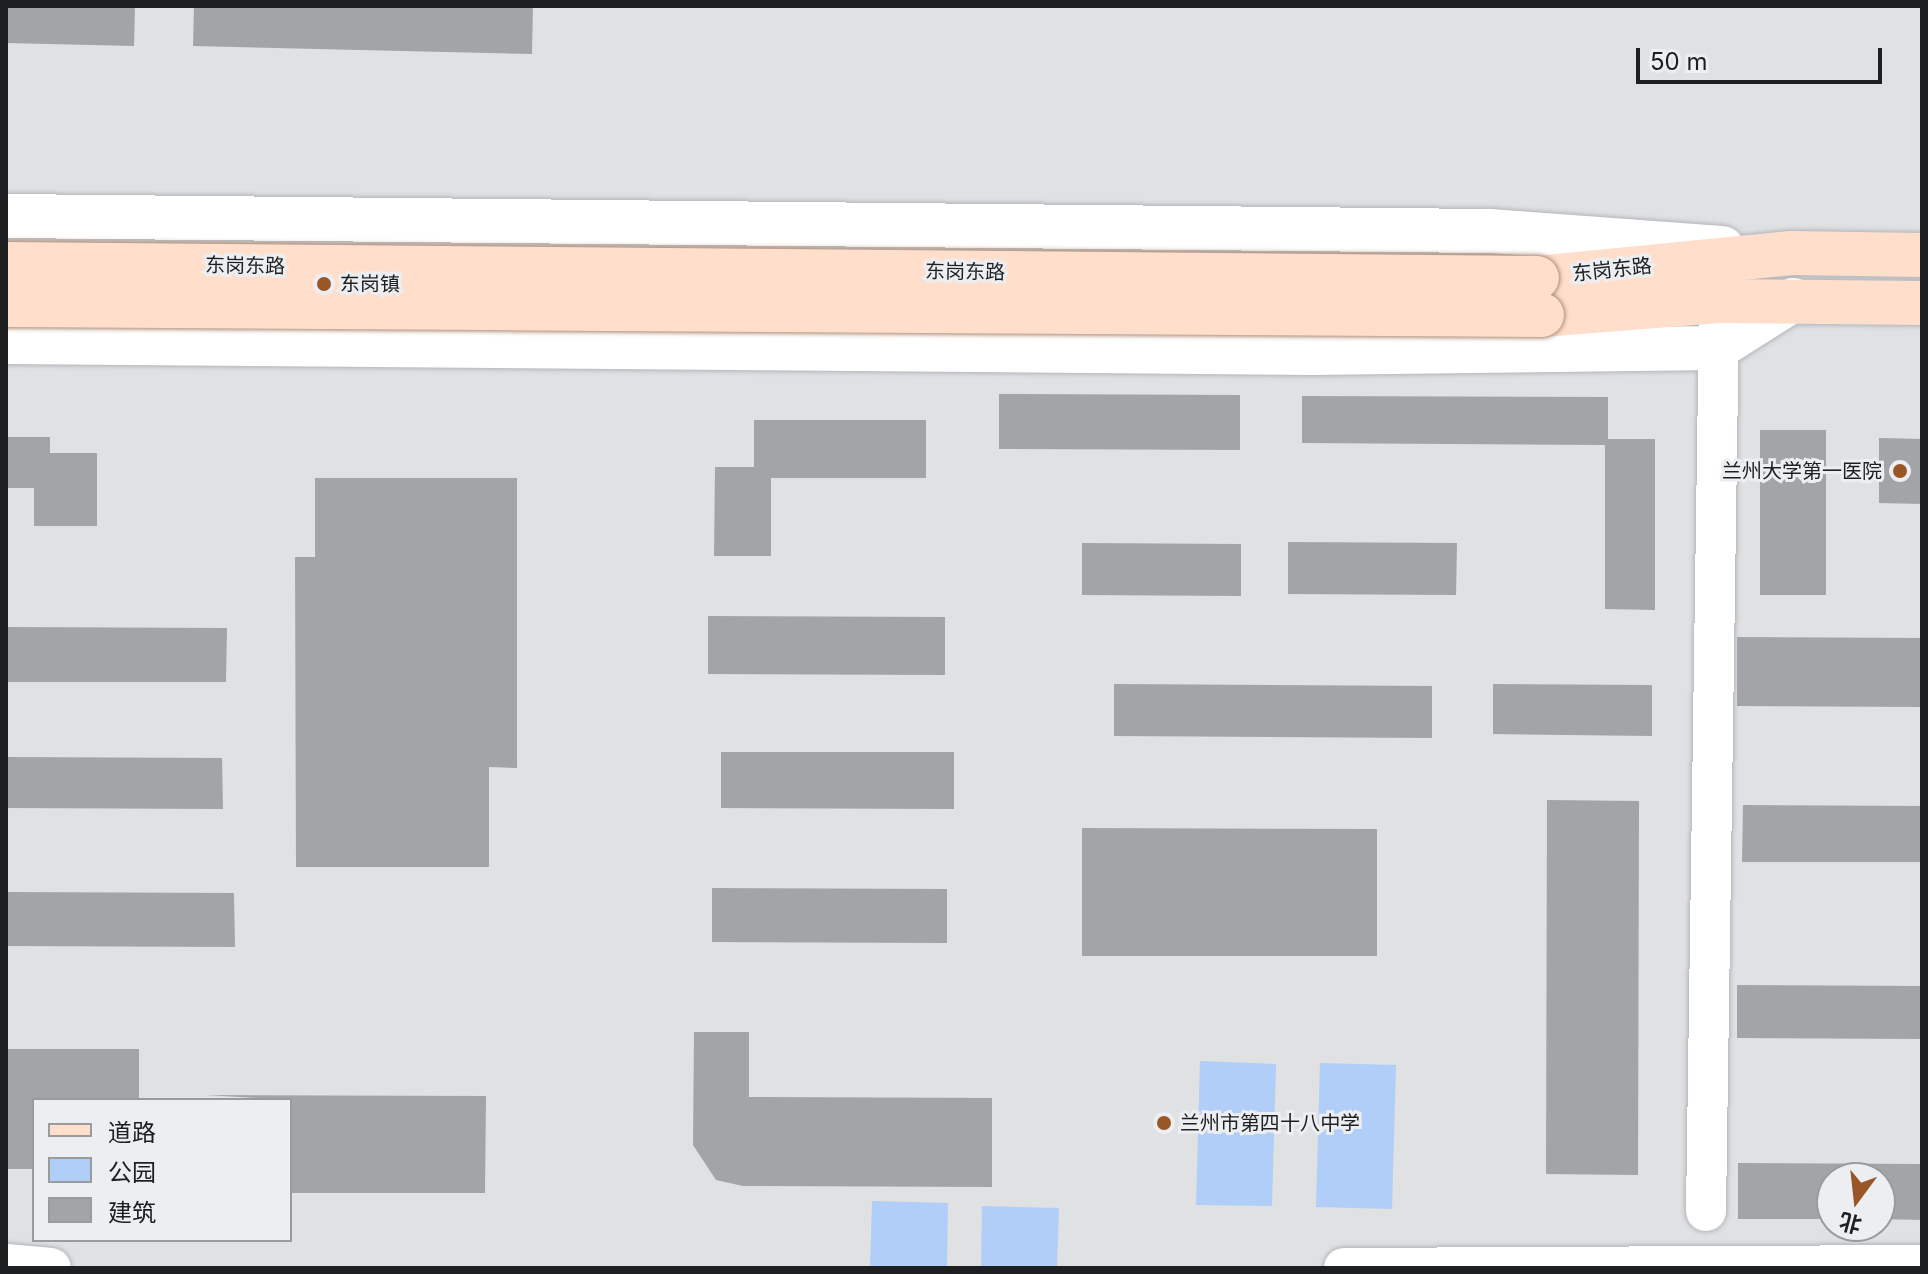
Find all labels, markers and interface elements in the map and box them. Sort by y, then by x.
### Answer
scale bar [1640,32,1886,82]
text: 50 m [1650,47,1708,76]
street label: 东岗东路 [205,253,285,279]
street label: 东岗东路 [1571,254,1653,286]
street label: 东岗东路 [925,259,1005,285]
place label: 东岗镇 [340,272,400,296]
marker: 东岗镇 [315,275,333,293]
place label: 兰州大学第一医院 [1722,459,1882,483]
marker: 兰州大学第一医院 [1889,460,1911,482]
legend [32,1098,292,1242]
place label: 兰州市第四十八中学 [1180,1111,1360,1135]
marker: 兰州市第四十八中学 [1155,1114,1173,1132]
text: 道路 [108,1118,156,1147]
text: 公园 [108,1158,156,1187]
north arrow [1816,1162,1896,1242]
text: 建筑 [108,1198,156,1227]
text: 北 [1836,1208,1864,1239]

